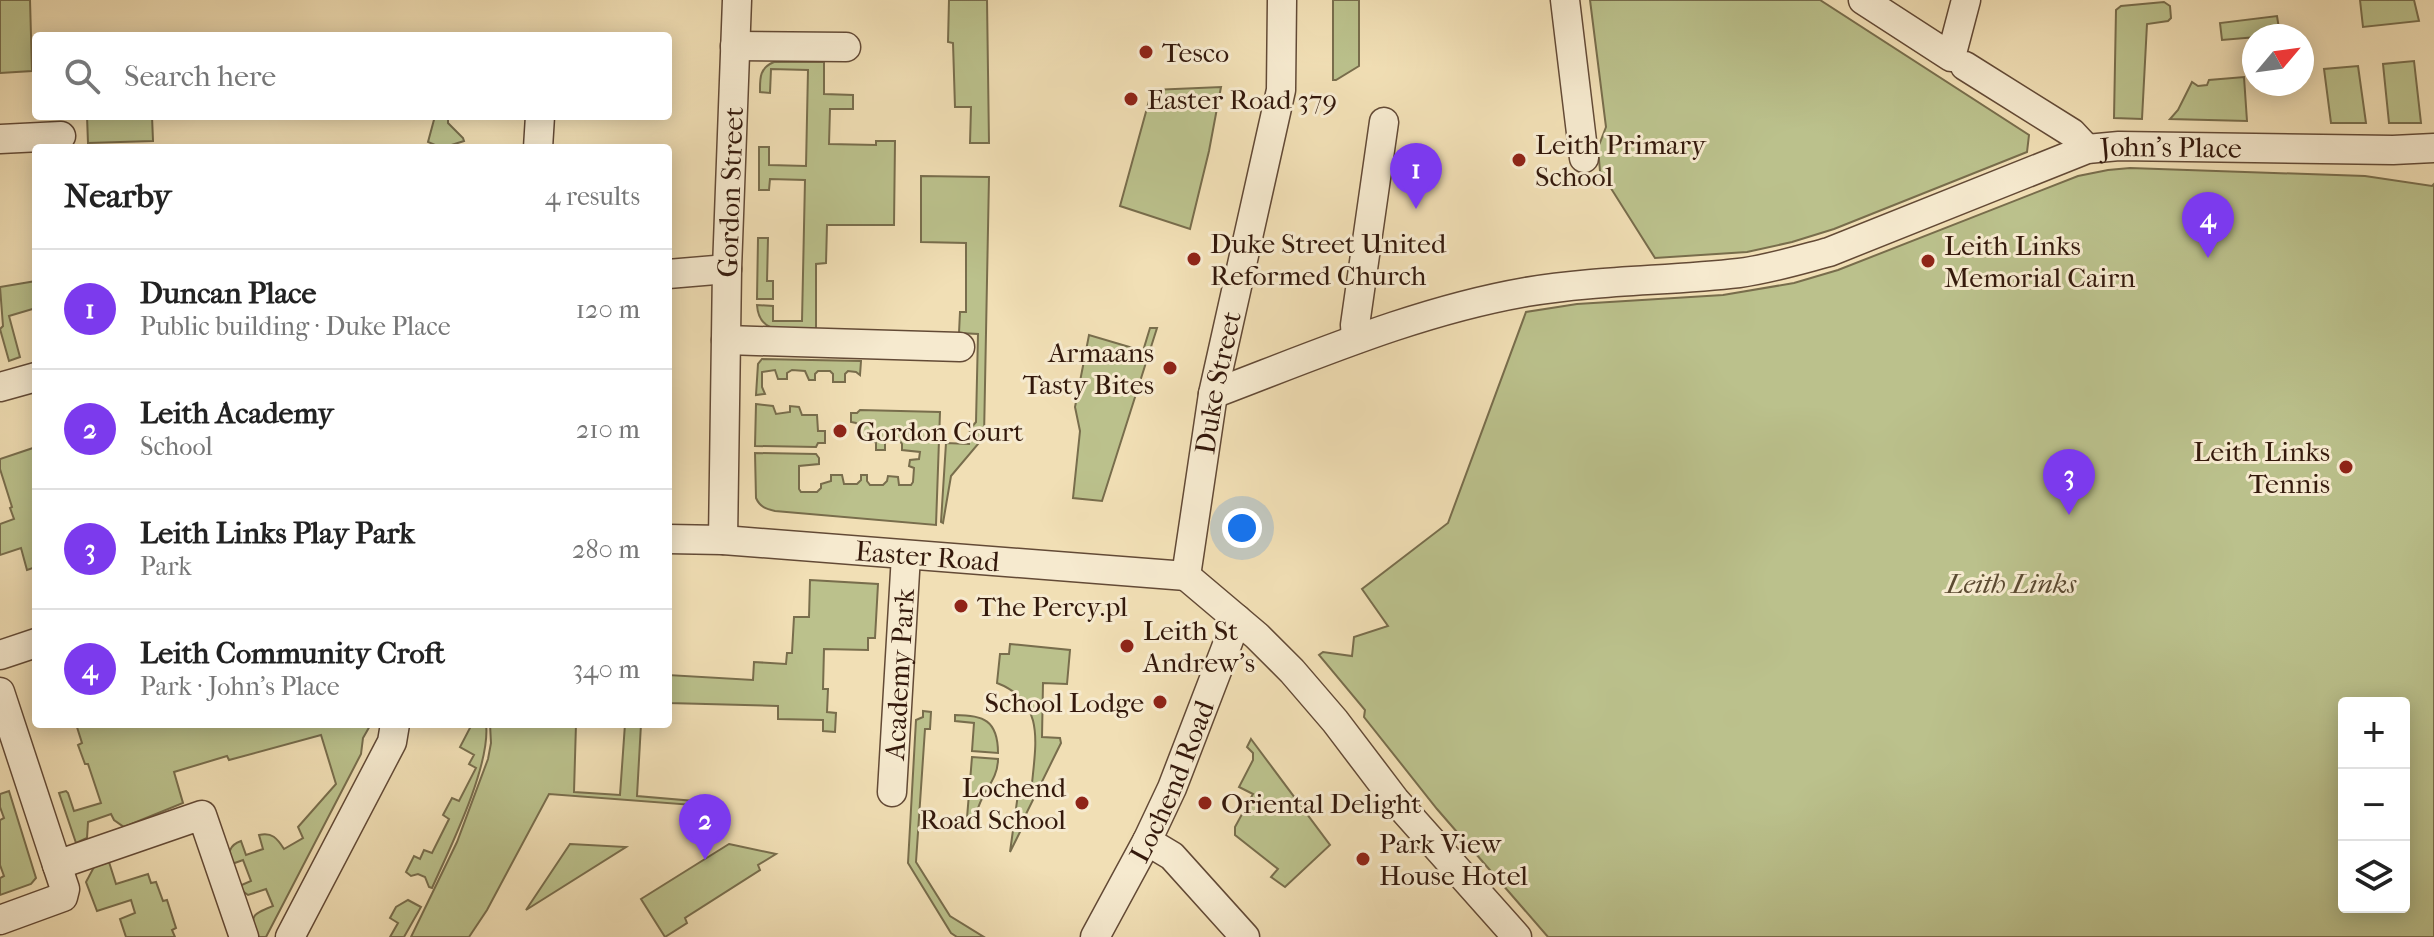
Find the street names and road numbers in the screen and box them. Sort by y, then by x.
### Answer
street label: Gordon Street [711,106,750,278]
street label: John's Place [2097,130,2242,165]
street label: Duke Street [1188,308,1248,456]
street label: Easter Road [854,534,1001,579]
street label: Academy Park [878,587,921,762]
street label: Lochend Road [1123,695,1221,868]

